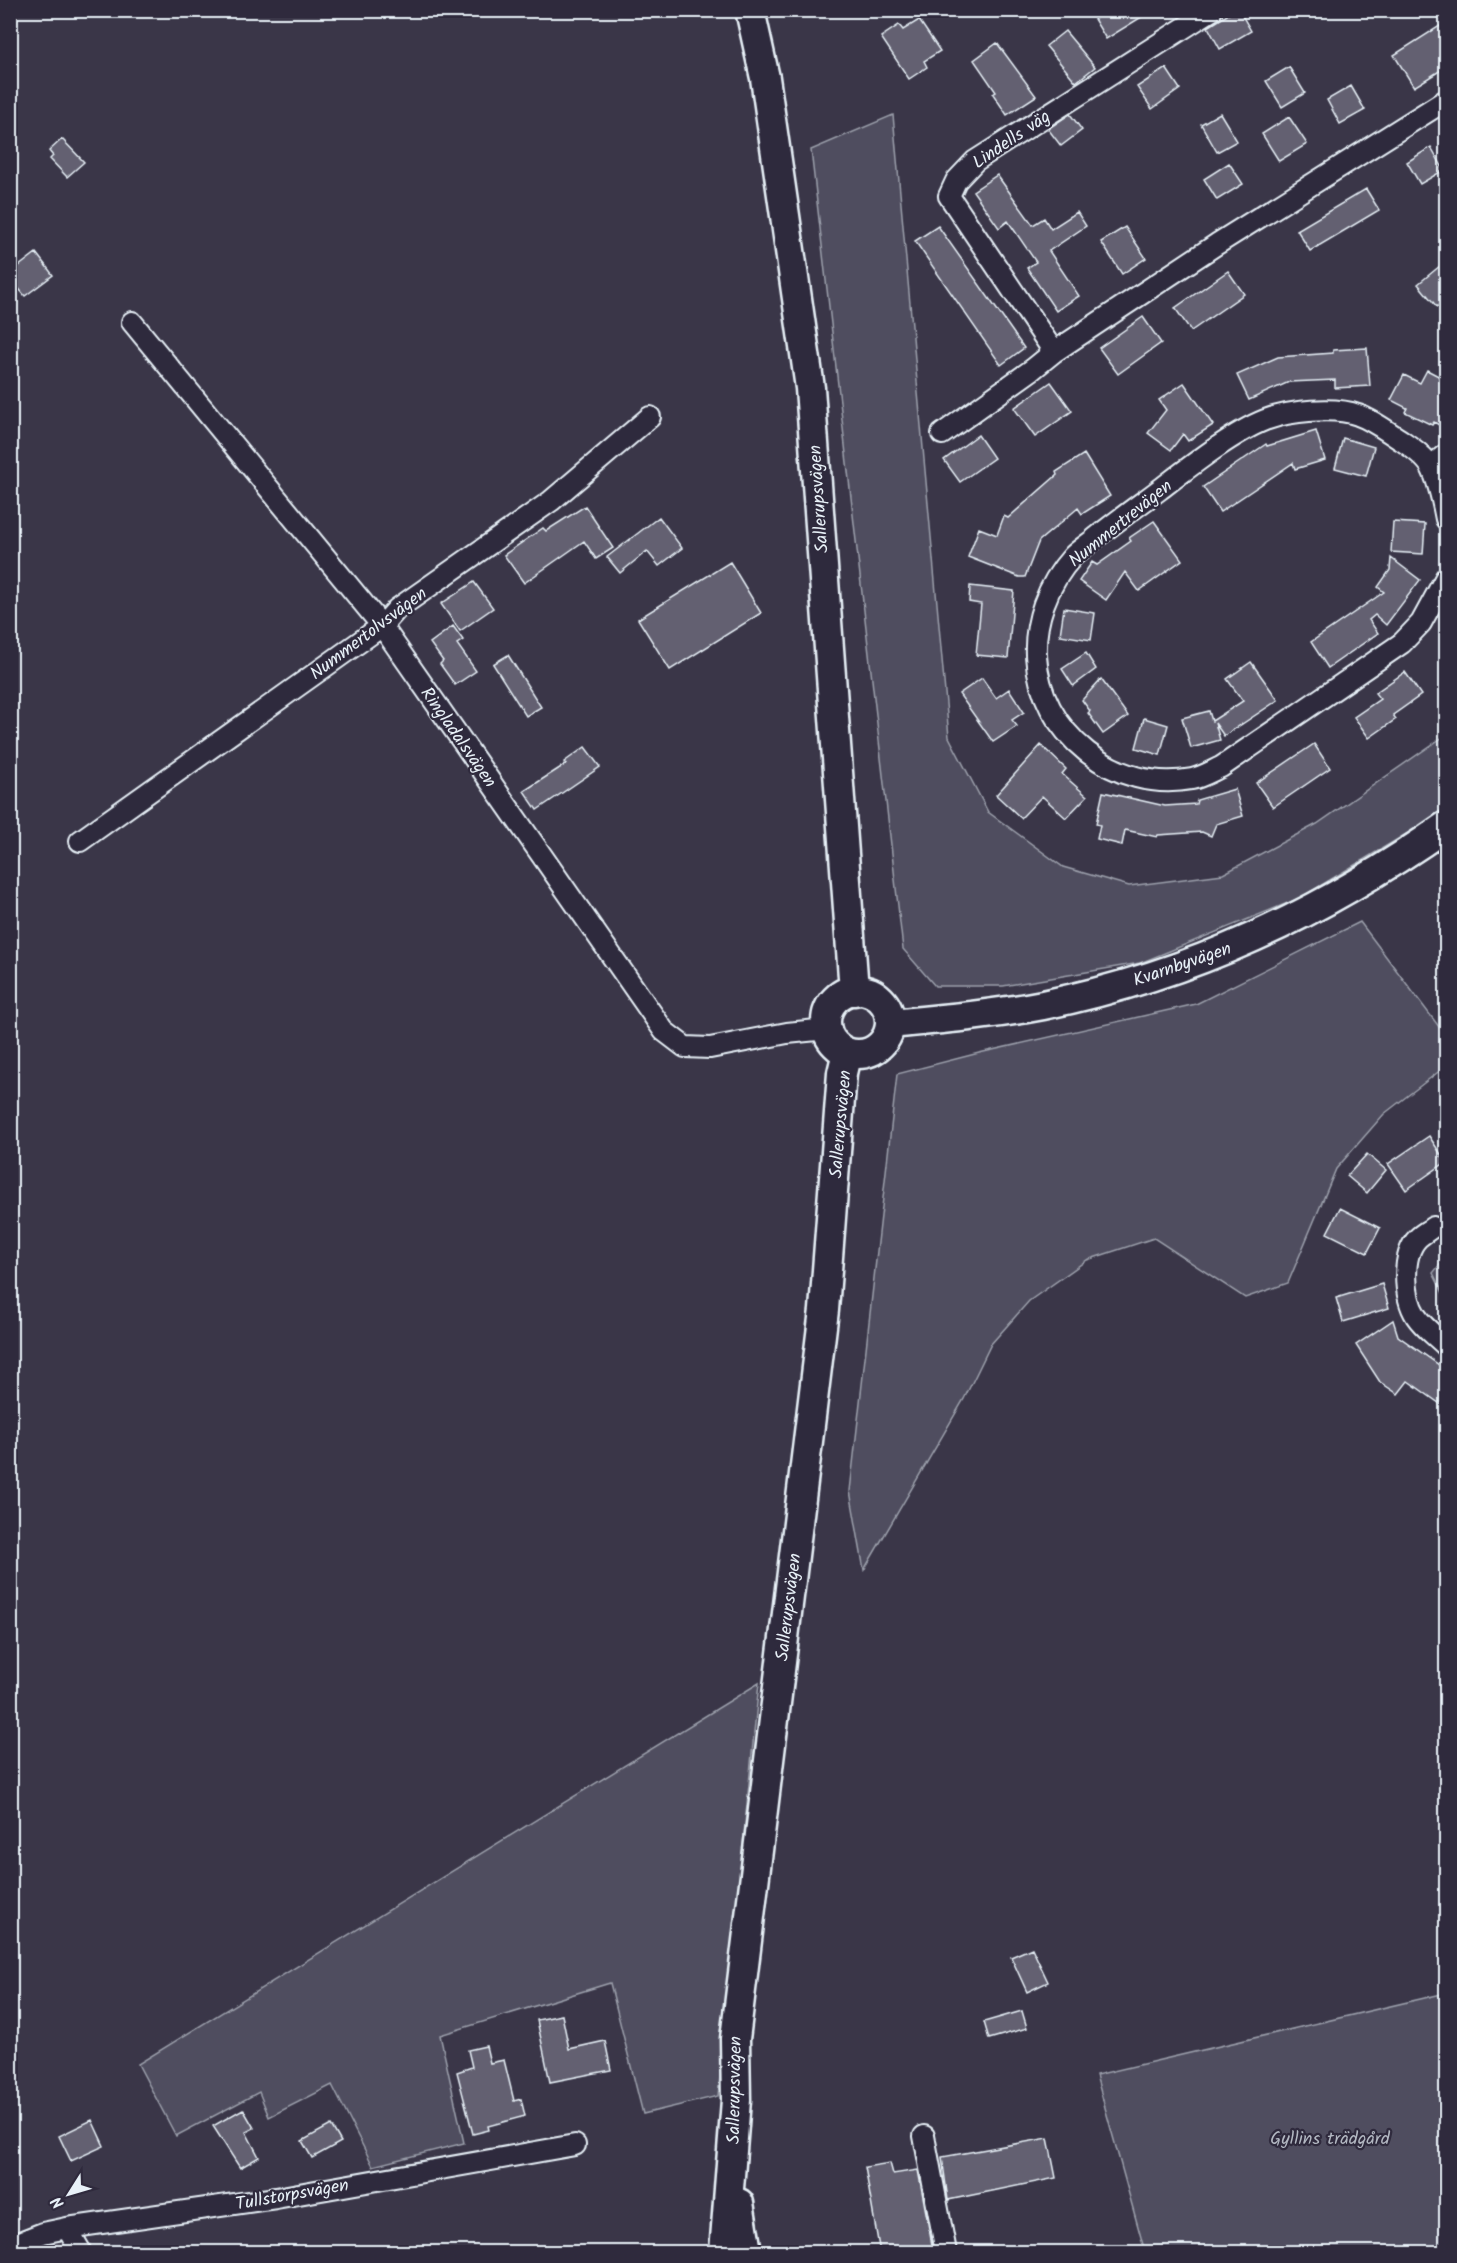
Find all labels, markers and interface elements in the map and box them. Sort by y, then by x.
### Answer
street label: Lindells väg [967,103,1057,177]
street label: Sallerupsvägen [801,444,838,554]
street label: Nummertrevägen [1063,473,1179,575]
street label: Nummertolvsvägen [304,580,434,688]
street label: Ringladalsvägen [412,681,503,794]
street label: Kvarnbyvägen [1129,935,1236,996]
street label: Sallerupsvägen [822,1069,861,1179]
street label: Sallerupsvägen [769,1552,810,1663]
street label: Sallerupsvägen [720,2036,751,2144]
park label: Gyllins trädgård [1270,2125,1391,2154]
north arrow [39,2164,99,2224]
street label: Tullstorpsvägen [233,2171,351,2220]
text: N [45,2191,71,2214]

